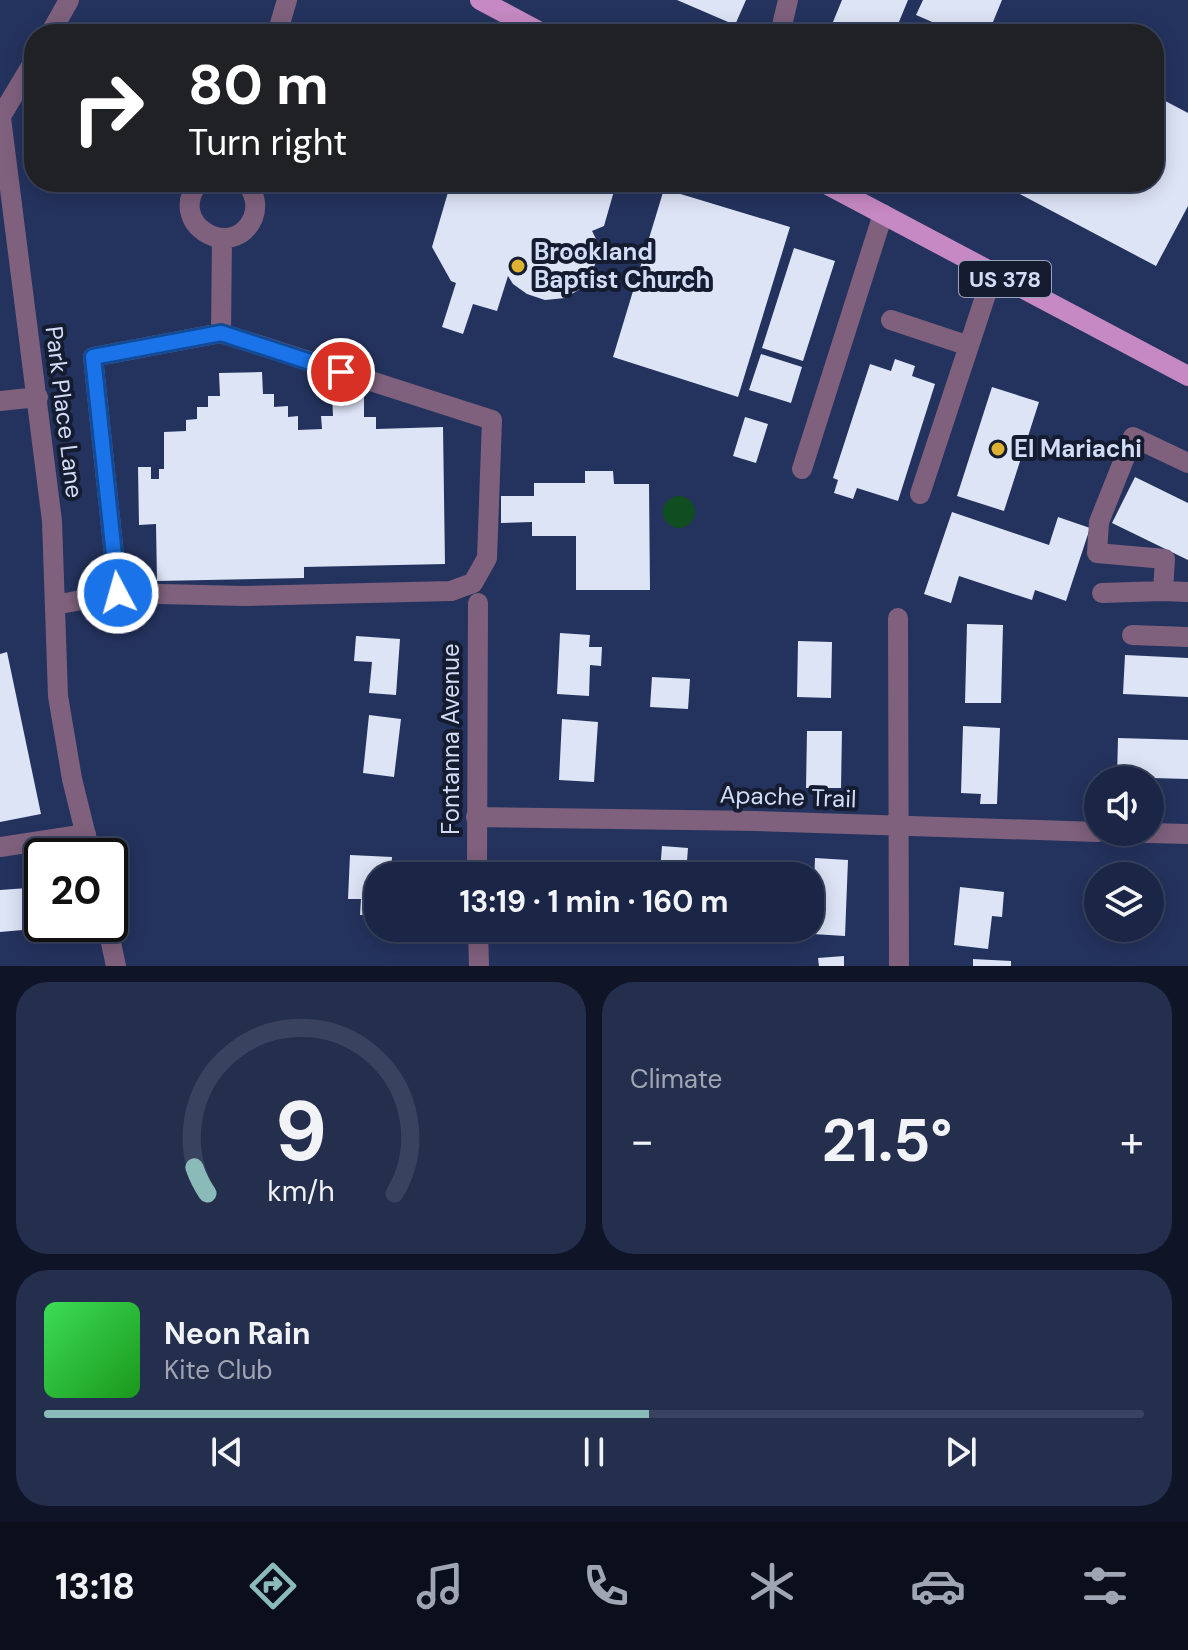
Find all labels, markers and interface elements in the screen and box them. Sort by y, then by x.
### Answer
text: 80 m [188,48,329,121]
icon: right [56,56,160,160]
text: Turn right [188,119,347,166]
place label: Brookland Baptist Church [534,236,710,295]
marker: Brookland Baptist Church [509,257,527,275]
road number: US 378 [959,261,1051,297]
street label: Park Place Lane [39,324,90,500]
pin [307,338,375,406]
icon: arrive [319,350,363,394]
place label: El Mariachi [1014,433,1142,464]
marker: El Mariachi [989,440,1007,458]
position arrow [76,551,160,635]
street label: Fontanna Avenue [435,643,466,835]
map controls [1084,766,1164,942]
button: sound [1084,766,1164,846]
street label: Apache Trail [719,779,857,814]
speed limit sign: 20 [24,838,128,942]
button: layers [1084,862,1164,942]
text: 13:19 · 1 min · 160 m [459,882,729,921]
text: Climate [630,1062,722,1096]
text: 9 [275,1077,327,1186]
text: 21.5° [822,1101,952,1180]
text: − [630,1112,654,1170]
text: + [1120,1112,1144,1170]
text: km/h [267,1173,335,1210]
text: Neon Rain [164,1314,310,1353]
text: Kite Club [164,1353,273,1387]
icon: previous [205,1430,249,1474]
icon: pause [572,1430,616,1474]
icon: next [939,1430,983,1474]
icon: directions [245,1558,301,1614]
icon: music [412,1558,468,1614]
icon: phone [578,1558,634,1614]
icon: climate [744,1558,800,1614]
icon: car [910,1558,966,1614]
icon: filters [1077,1558,1133,1614]
text: 13:18 [55,1563,135,1610]

